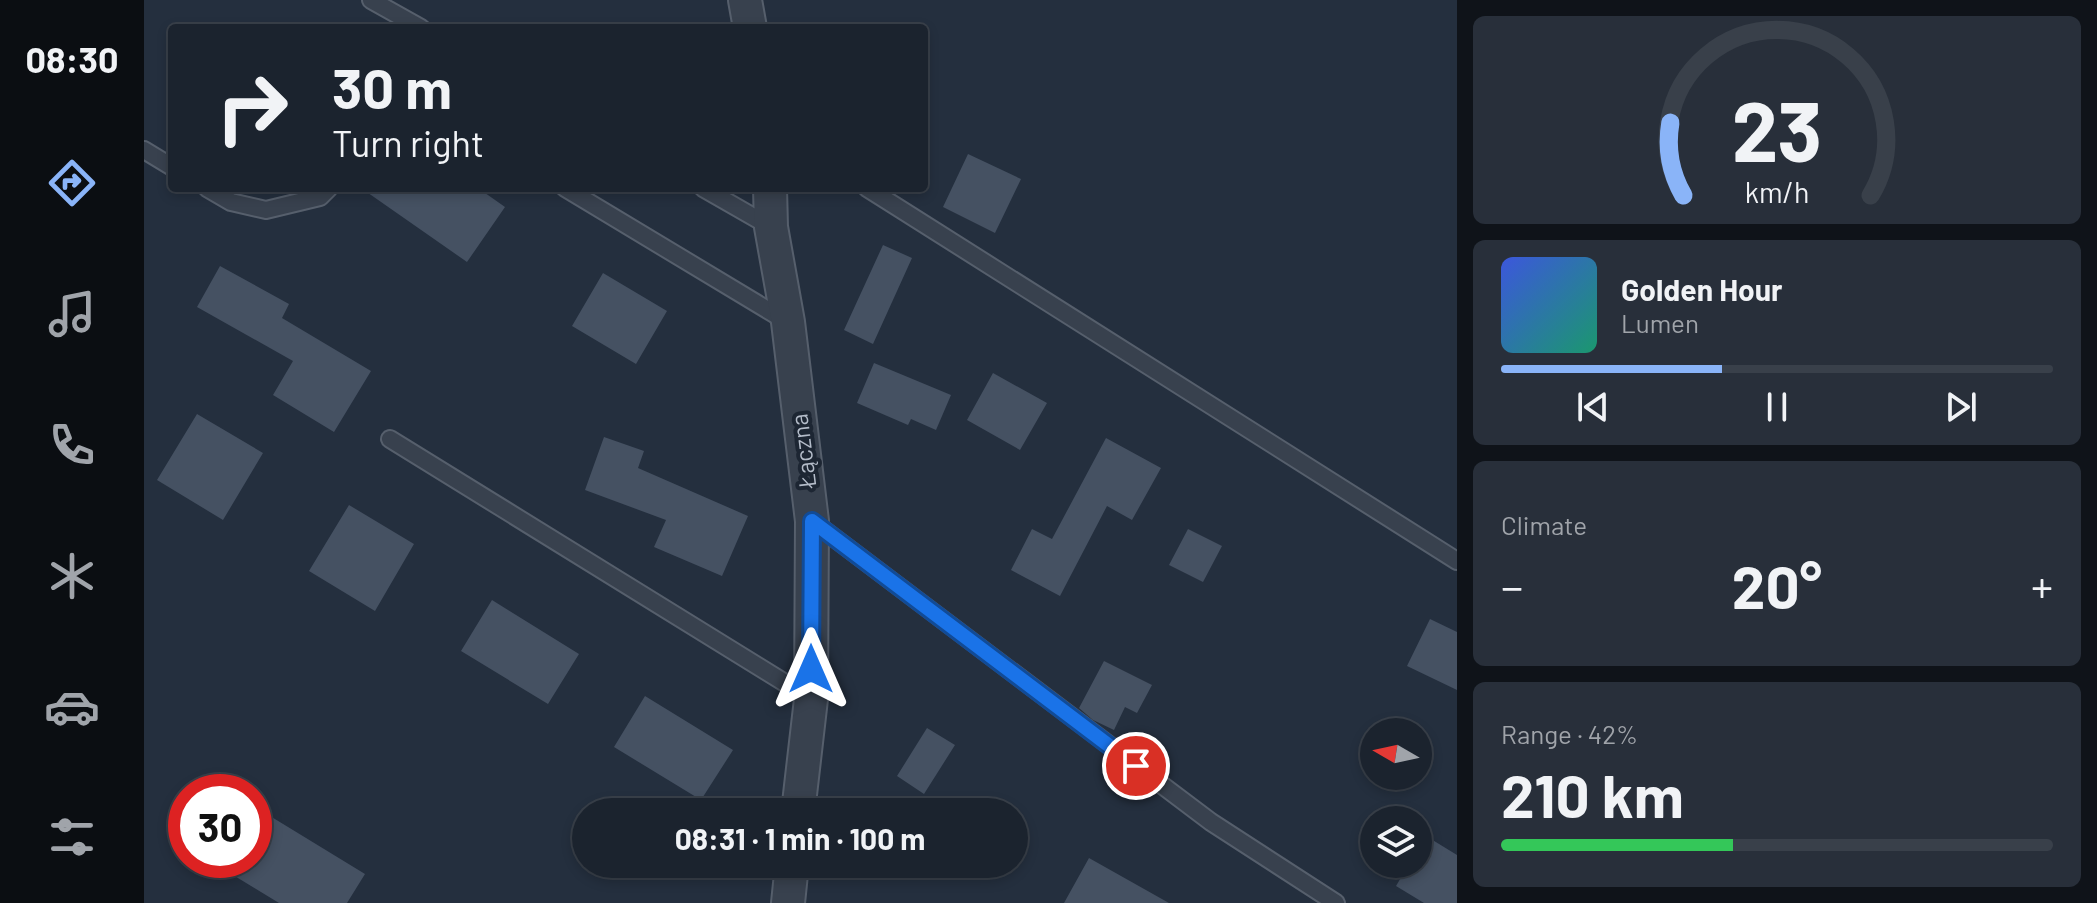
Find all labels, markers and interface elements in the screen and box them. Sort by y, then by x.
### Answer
text: 08:30 [25,37,119,80]
text: 30 m [332,53,452,120]
icon: right [200,56,304,160]
text: 23 [1732,79,1822,179]
text: Turn right [332,121,484,164]
icon: directions [44,155,100,211]
text: km/h [1745,174,1809,209]
text: Golden Hour [1621,271,1783,307]
icon: music [44,286,100,342]
text: Lumen [1621,307,1699,338]
icon: previous [1571,385,1615,429]
icon: pause [1755,385,1799,429]
icon: next [1939,385,1983,429]
street label: Łączna [784,412,822,491]
icon: phone [44,417,100,473]
text: Climate [1501,509,1587,540]
icon: climate [44,548,100,604]
text: 20° [1732,549,1822,621]
text: − [1501,559,1523,612]
text: + [2031,559,2053,612]
position arrow [769,627,853,711]
icon: car [44,679,100,735]
north arrow [1360,718,1432,790]
map controls [1360,718,1432,878]
text: Range · 42% [1501,718,1638,749]
pin [1102,732,1170,800]
icon: arrive [1114,744,1158,788]
text: 210 km [1501,758,1684,830]
speed limit sign: 30 [168,774,272,878]
button: layers [1360,806,1432,878]
icon: filters [44,809,100,865]
text: 08:31 · 1 min · 100 m [675,820,925,856]

